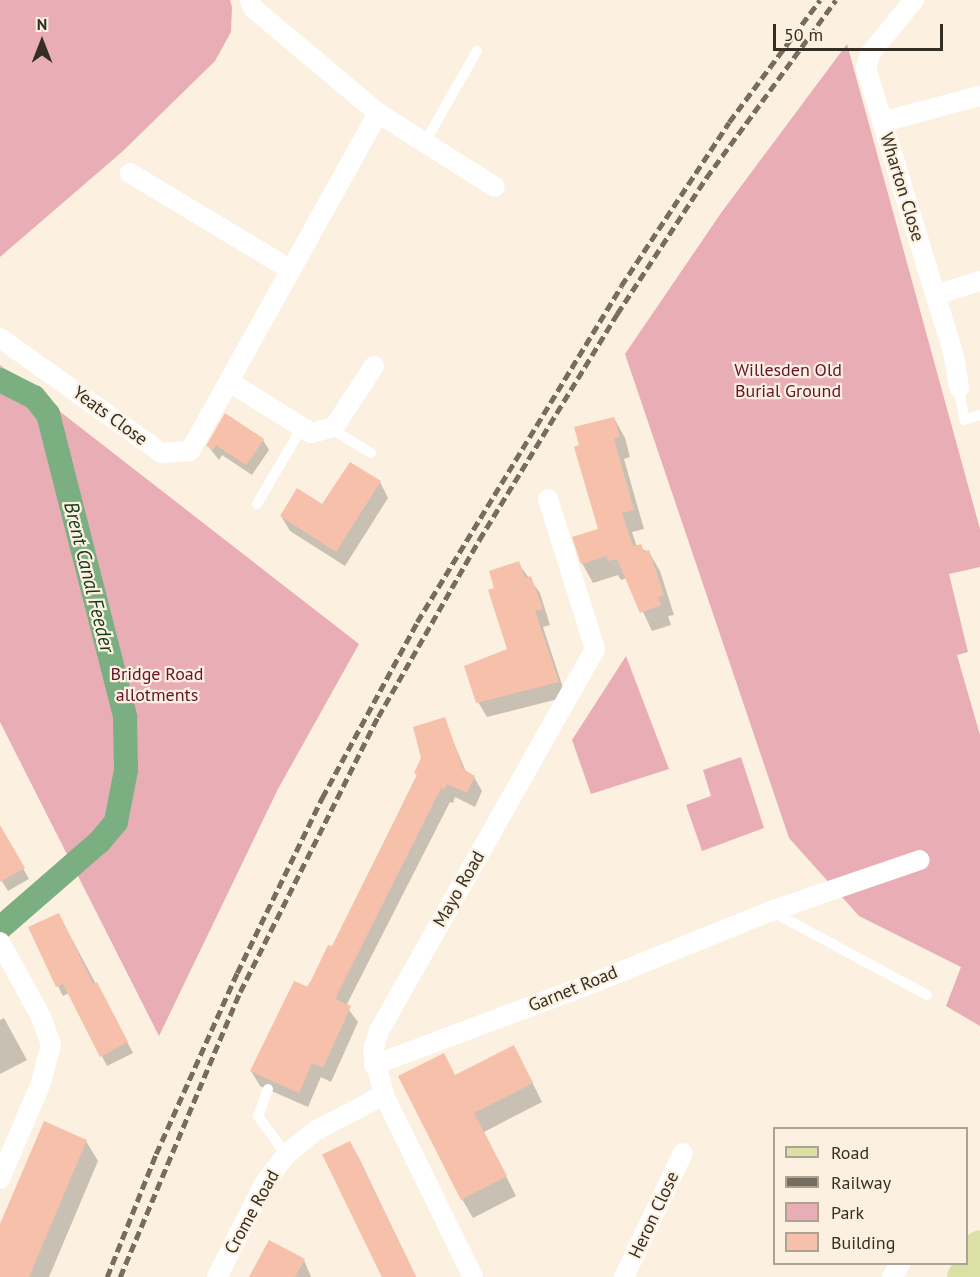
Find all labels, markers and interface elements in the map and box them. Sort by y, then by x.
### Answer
north arrow [12,12,72,72]
scale bar [776,12,946,50]
text: N [37,14,47,34]
text: 50 m [784,23,823,46]
street label: Wharton Close [875,130,929,244]
park label: Willesden Old Burial Ground [734,360,842,403]
street label: Yeats Close [68,382,152,450]
water label: Brent Canal Feeder [59,499,119,655]
park label: Bridge Road allotments [111,664,203,706]
street label: Mayo Road [429,847,489,931]
street label: Garnet Road [525,961,621,1017]
legend [773,1127,968,1265]
text: Road [831,1141,869,1164]
street label: Crome Road [220,1166,284,1258]
street label: Heron Close [624,1168,684,1262]
text: Railway [831,1171,891,1194]
text: Park [831,1201,864,1224]
text: Building [831,1231,895,1254]

